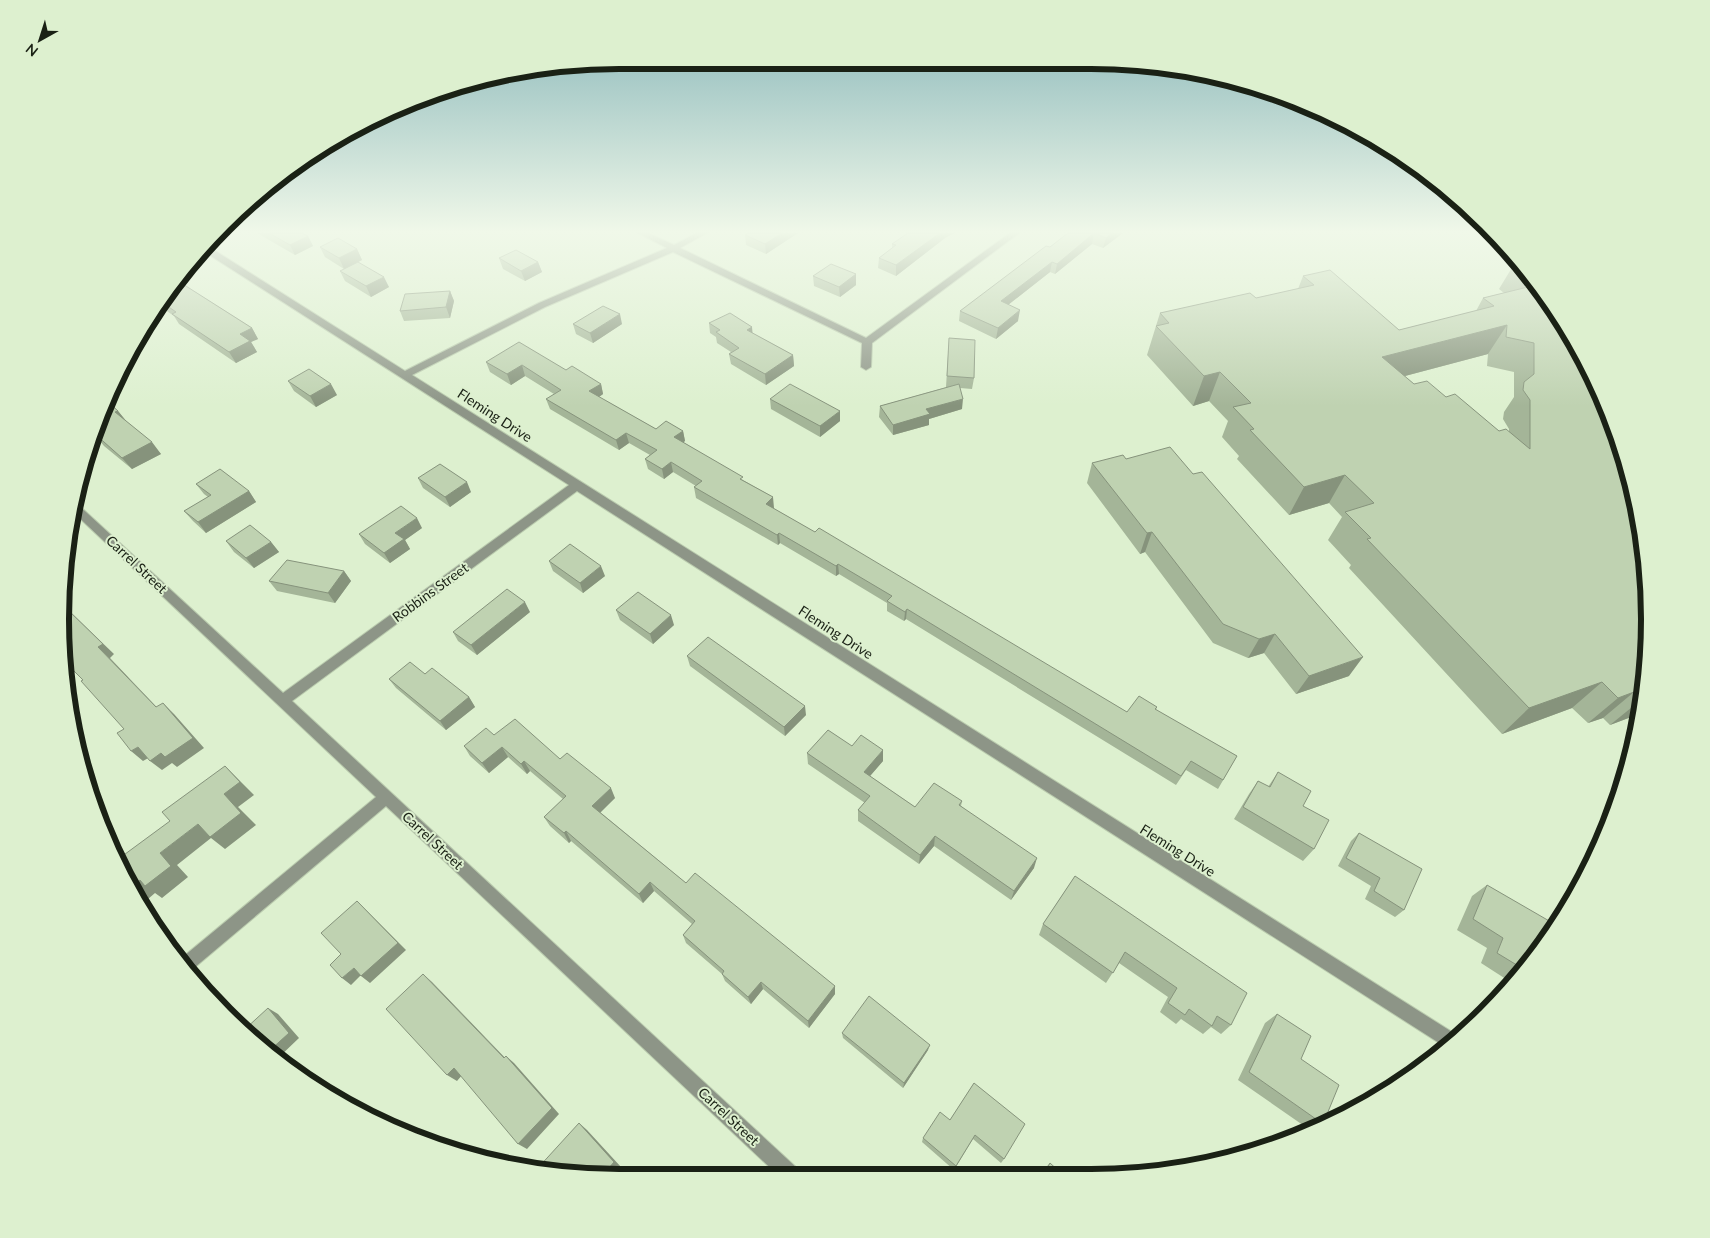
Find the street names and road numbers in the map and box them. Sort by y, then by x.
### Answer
street label: Fleming Drive [455,385,535,445]
street label: Carrel Street [103,531,171,597]
street label: Robbins Street [389,559,471,625]
street label: Fleming Drive [796,602,876,662]
street label: Carrel Street [399,807,467,873]
street label: Fleming Drive [1137,820,1219,880]
street label: Carrel Street [695,1083,763,1149]

